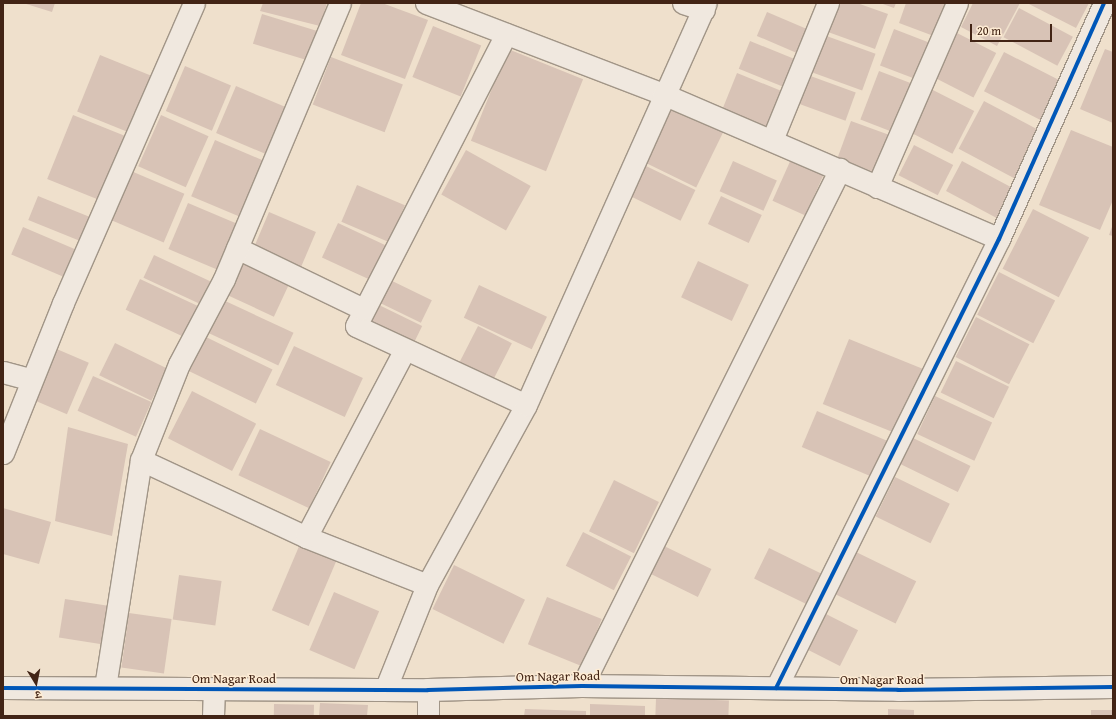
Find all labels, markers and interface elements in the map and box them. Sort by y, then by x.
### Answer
scale bar [972,16,1054,42]
text: 20 m [977,22,1001,39]
north arrow [16,663,56,703]
street label: Om Nagar Road [516,668,600,686]
street label: Om Nagar Road [192,671,276,687]
street label: Om Nagar Road [840,672,924,688]
text: उ [34,686,42,703]

